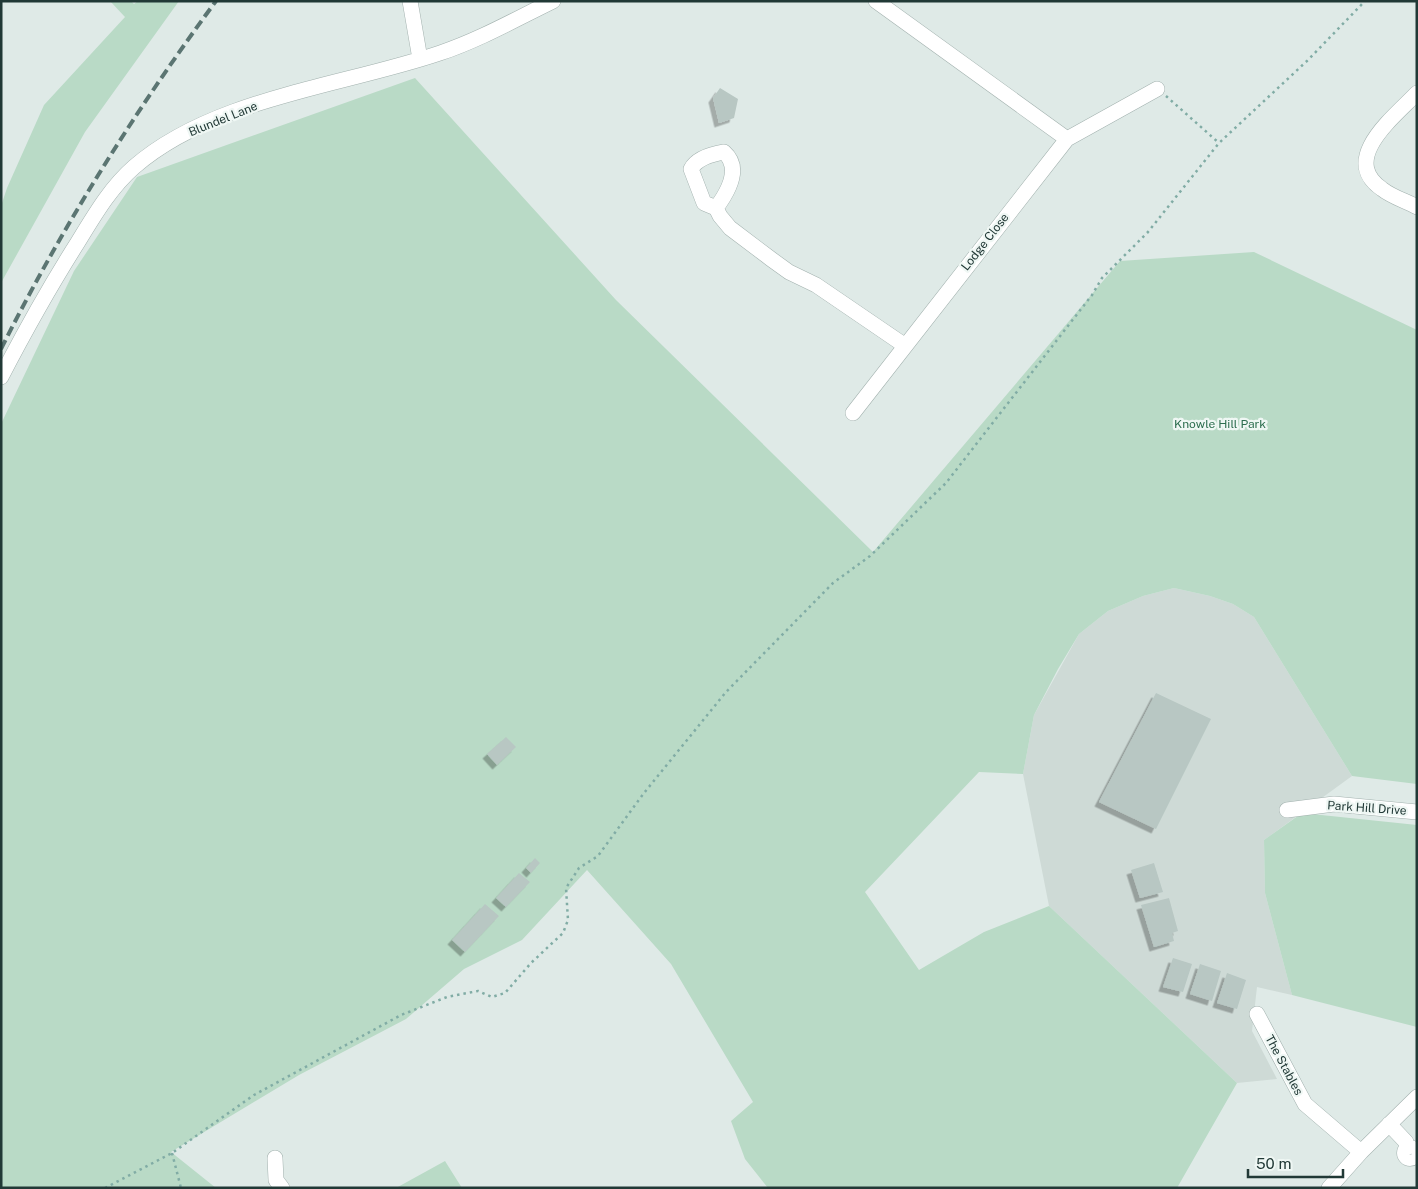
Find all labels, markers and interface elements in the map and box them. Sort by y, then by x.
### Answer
street label: Blundel Lane [187,99,260,139]
street label: Lodge Close [958,210,1012,273]
park label: Knowle Hill Park [1174,417,1266,431]
street label: Park Hill Drive [1327,798,1407,818]
street label: The Stables [1262,1033,1306,1097]
scale bar [1248,1146,1343,1178]
text: 50 m [1256,1155,1291,1172]

